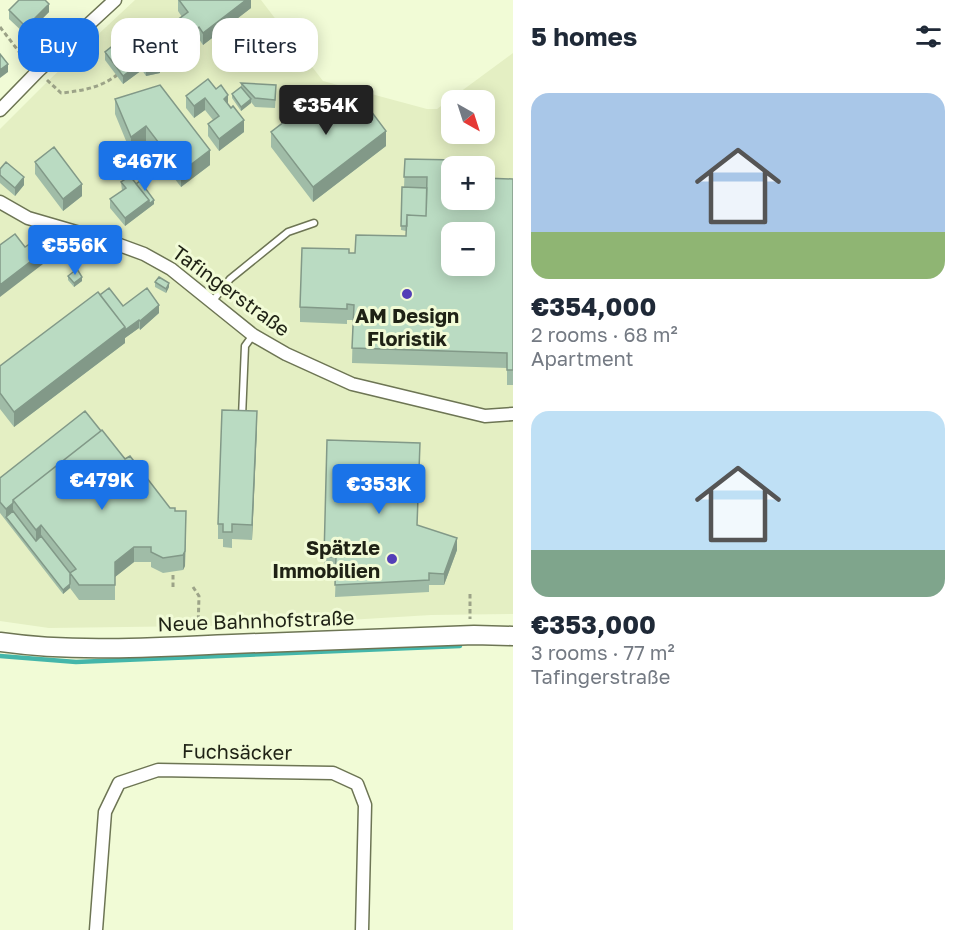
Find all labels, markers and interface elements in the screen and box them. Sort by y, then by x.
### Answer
chip: Buy [18,18,99,72]
chip: Rent [111,18,200,72]
chip: Filters [212,18,318,72]
icon: filters [912,20,945,53]
text: 5 homes [531,21,637,52]
pin: €354K [284,85,368,136]
north arrow [441,90,495,144]
map controls [441,90,495,276]
text: €354K [293,92,359,116]
icon: home [684,132,792,240]
pin: €467K [103,141,187,192]
text: €467K [113,148,177,172]
button: + [441,156,495,210]
button: − [441,222,495,276]
pin: €556K [33,225,117,276]
text: €556K [42,232,108,256]
street label: Tafingerstraße [168,240,295,341]
marker: AM Design Floristik [400,287,414,301]
text: €354,000 [531,291,656,322]
place label: AM Design Floristik [355,303,459,350]
text: 2 rooms · 68 m² [531,322,678,346]
text: Apartment [531,346,634,370]
icon: home [684,450,792,558]
pin: €479K [60,460,144,511]
pin: €353K [337,464,421,515]
text: €479K [70,467,134,491]
text: €353K [346,471,412,495]
place label: Spätzle Immobilien [272,535,380,582]
marker: Spätzle Immobilien [385,552,399,566]
street label: Neue Bahnhofstraße [157,605,355,635]
text: €353,000 [531,609,656,640]
text: 3 rooms · 77 m² [531,640,675,664]
text: Tafingerstraße [531,664,670,688]
street label: Fuchsäcker [182,738,293,764]

